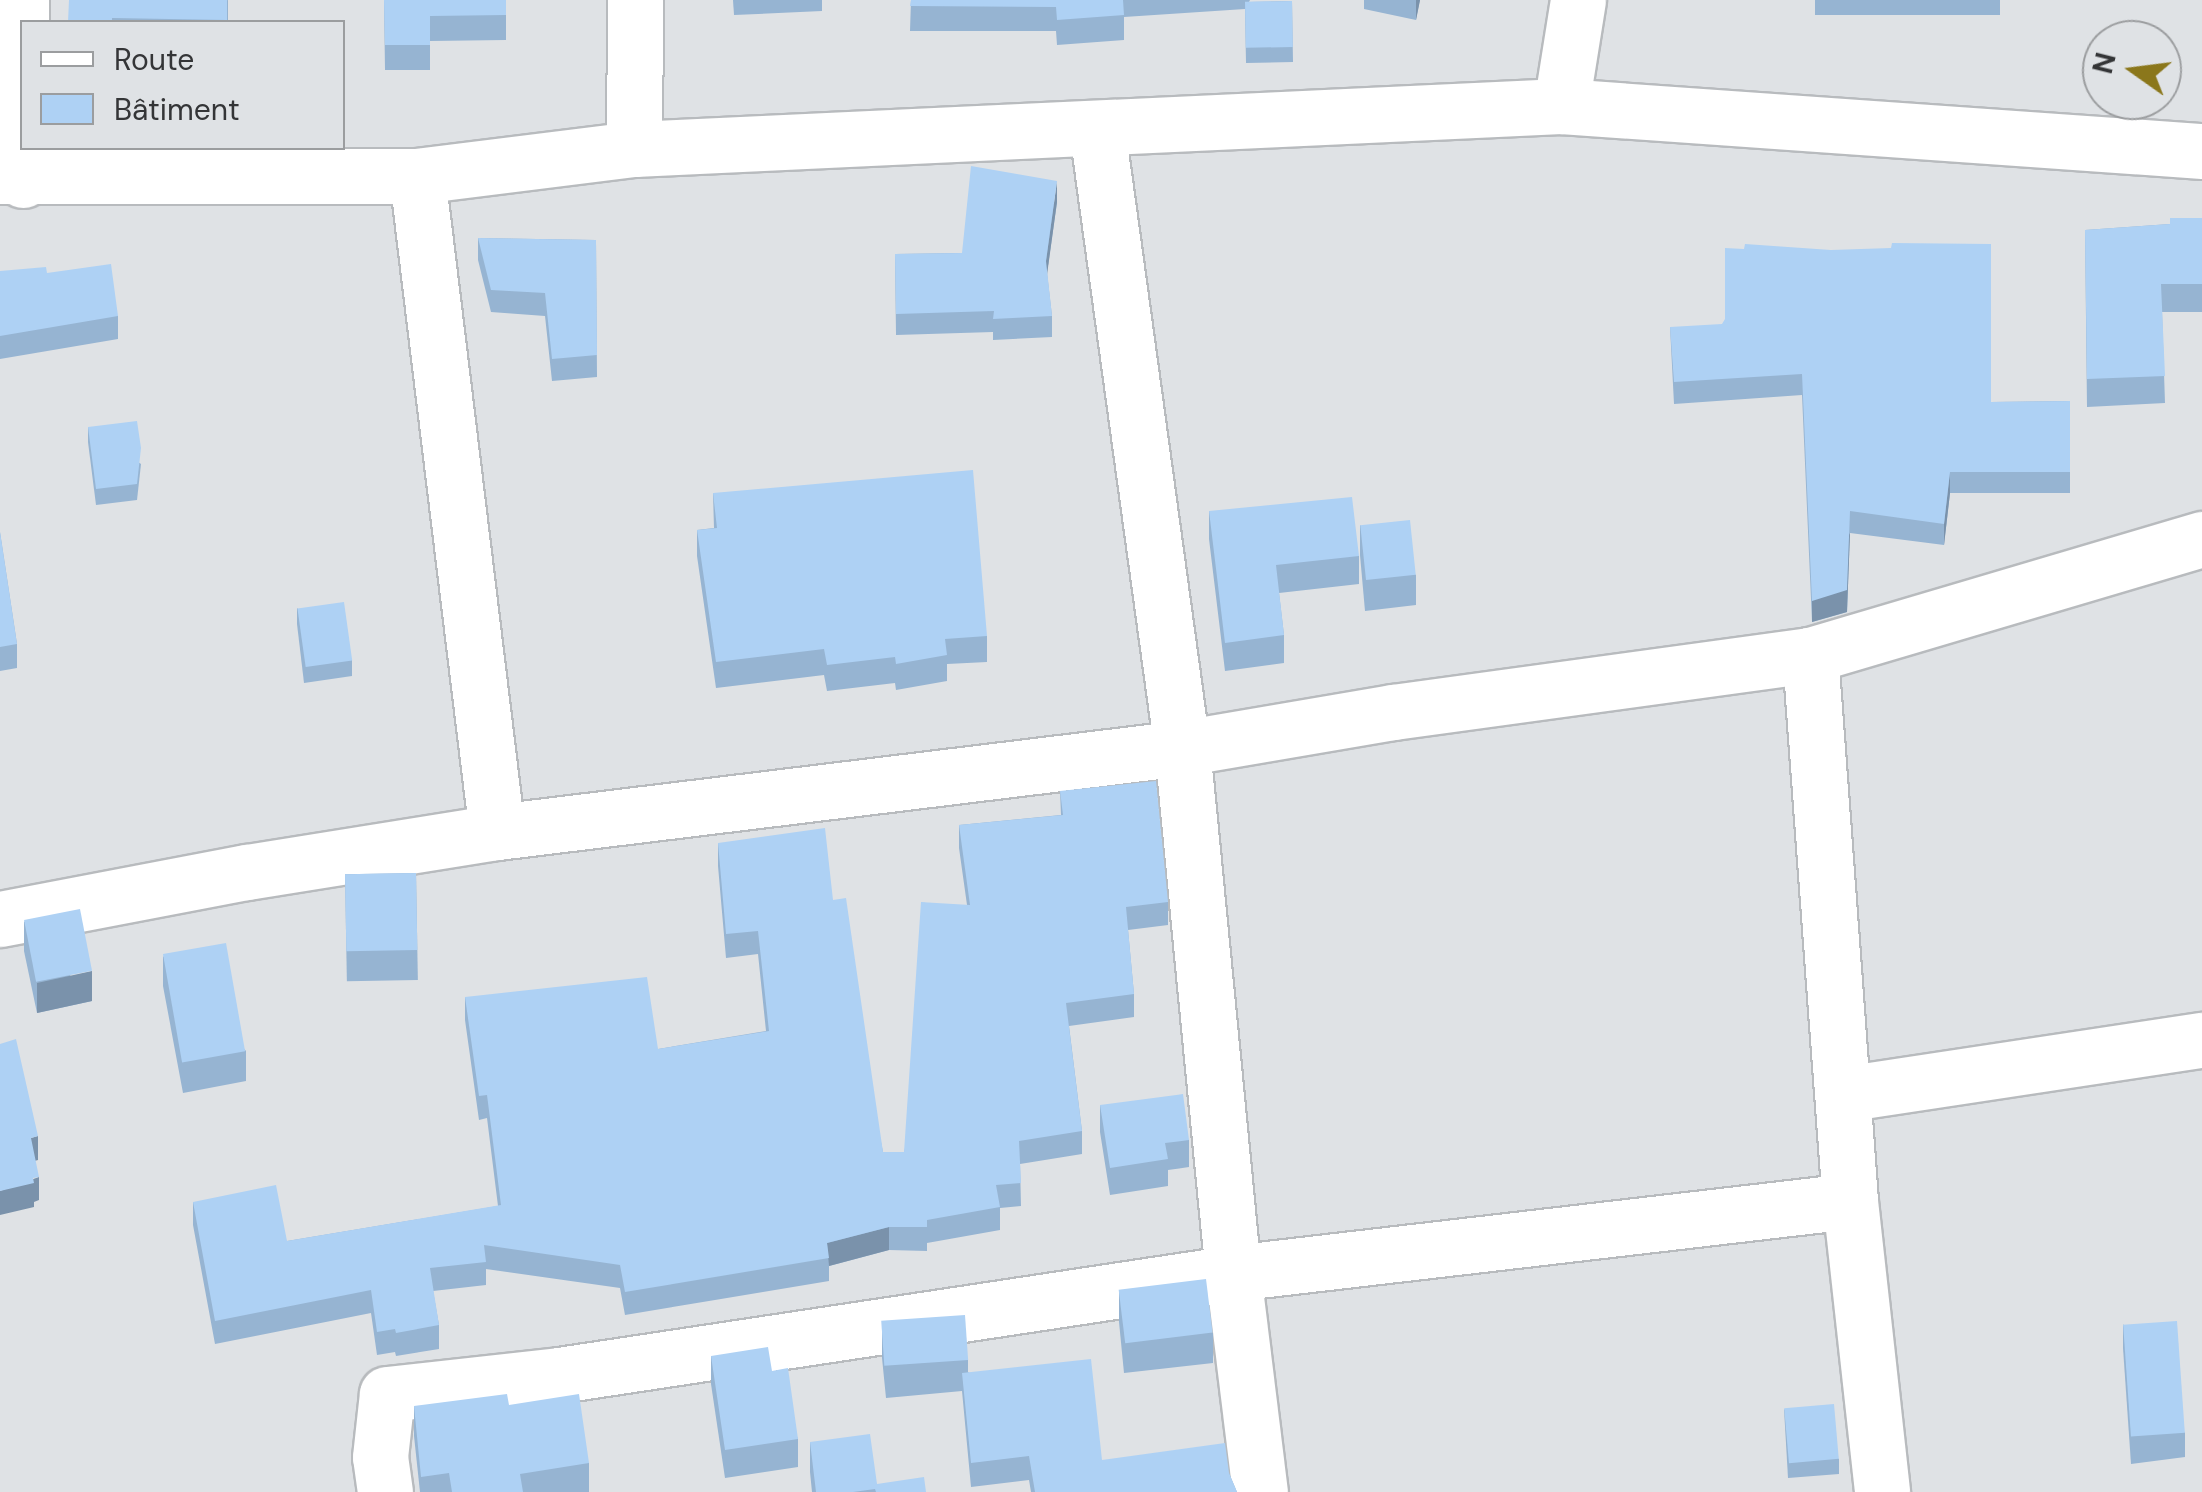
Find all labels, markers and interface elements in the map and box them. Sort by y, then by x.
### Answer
legend [20,20,345,150]
north arrow [2082,20,2182,120]
text: Route [114,40,194,79]
text: N [2084,49,2125,77]
text: Bâtiment [114,90,240,129]

